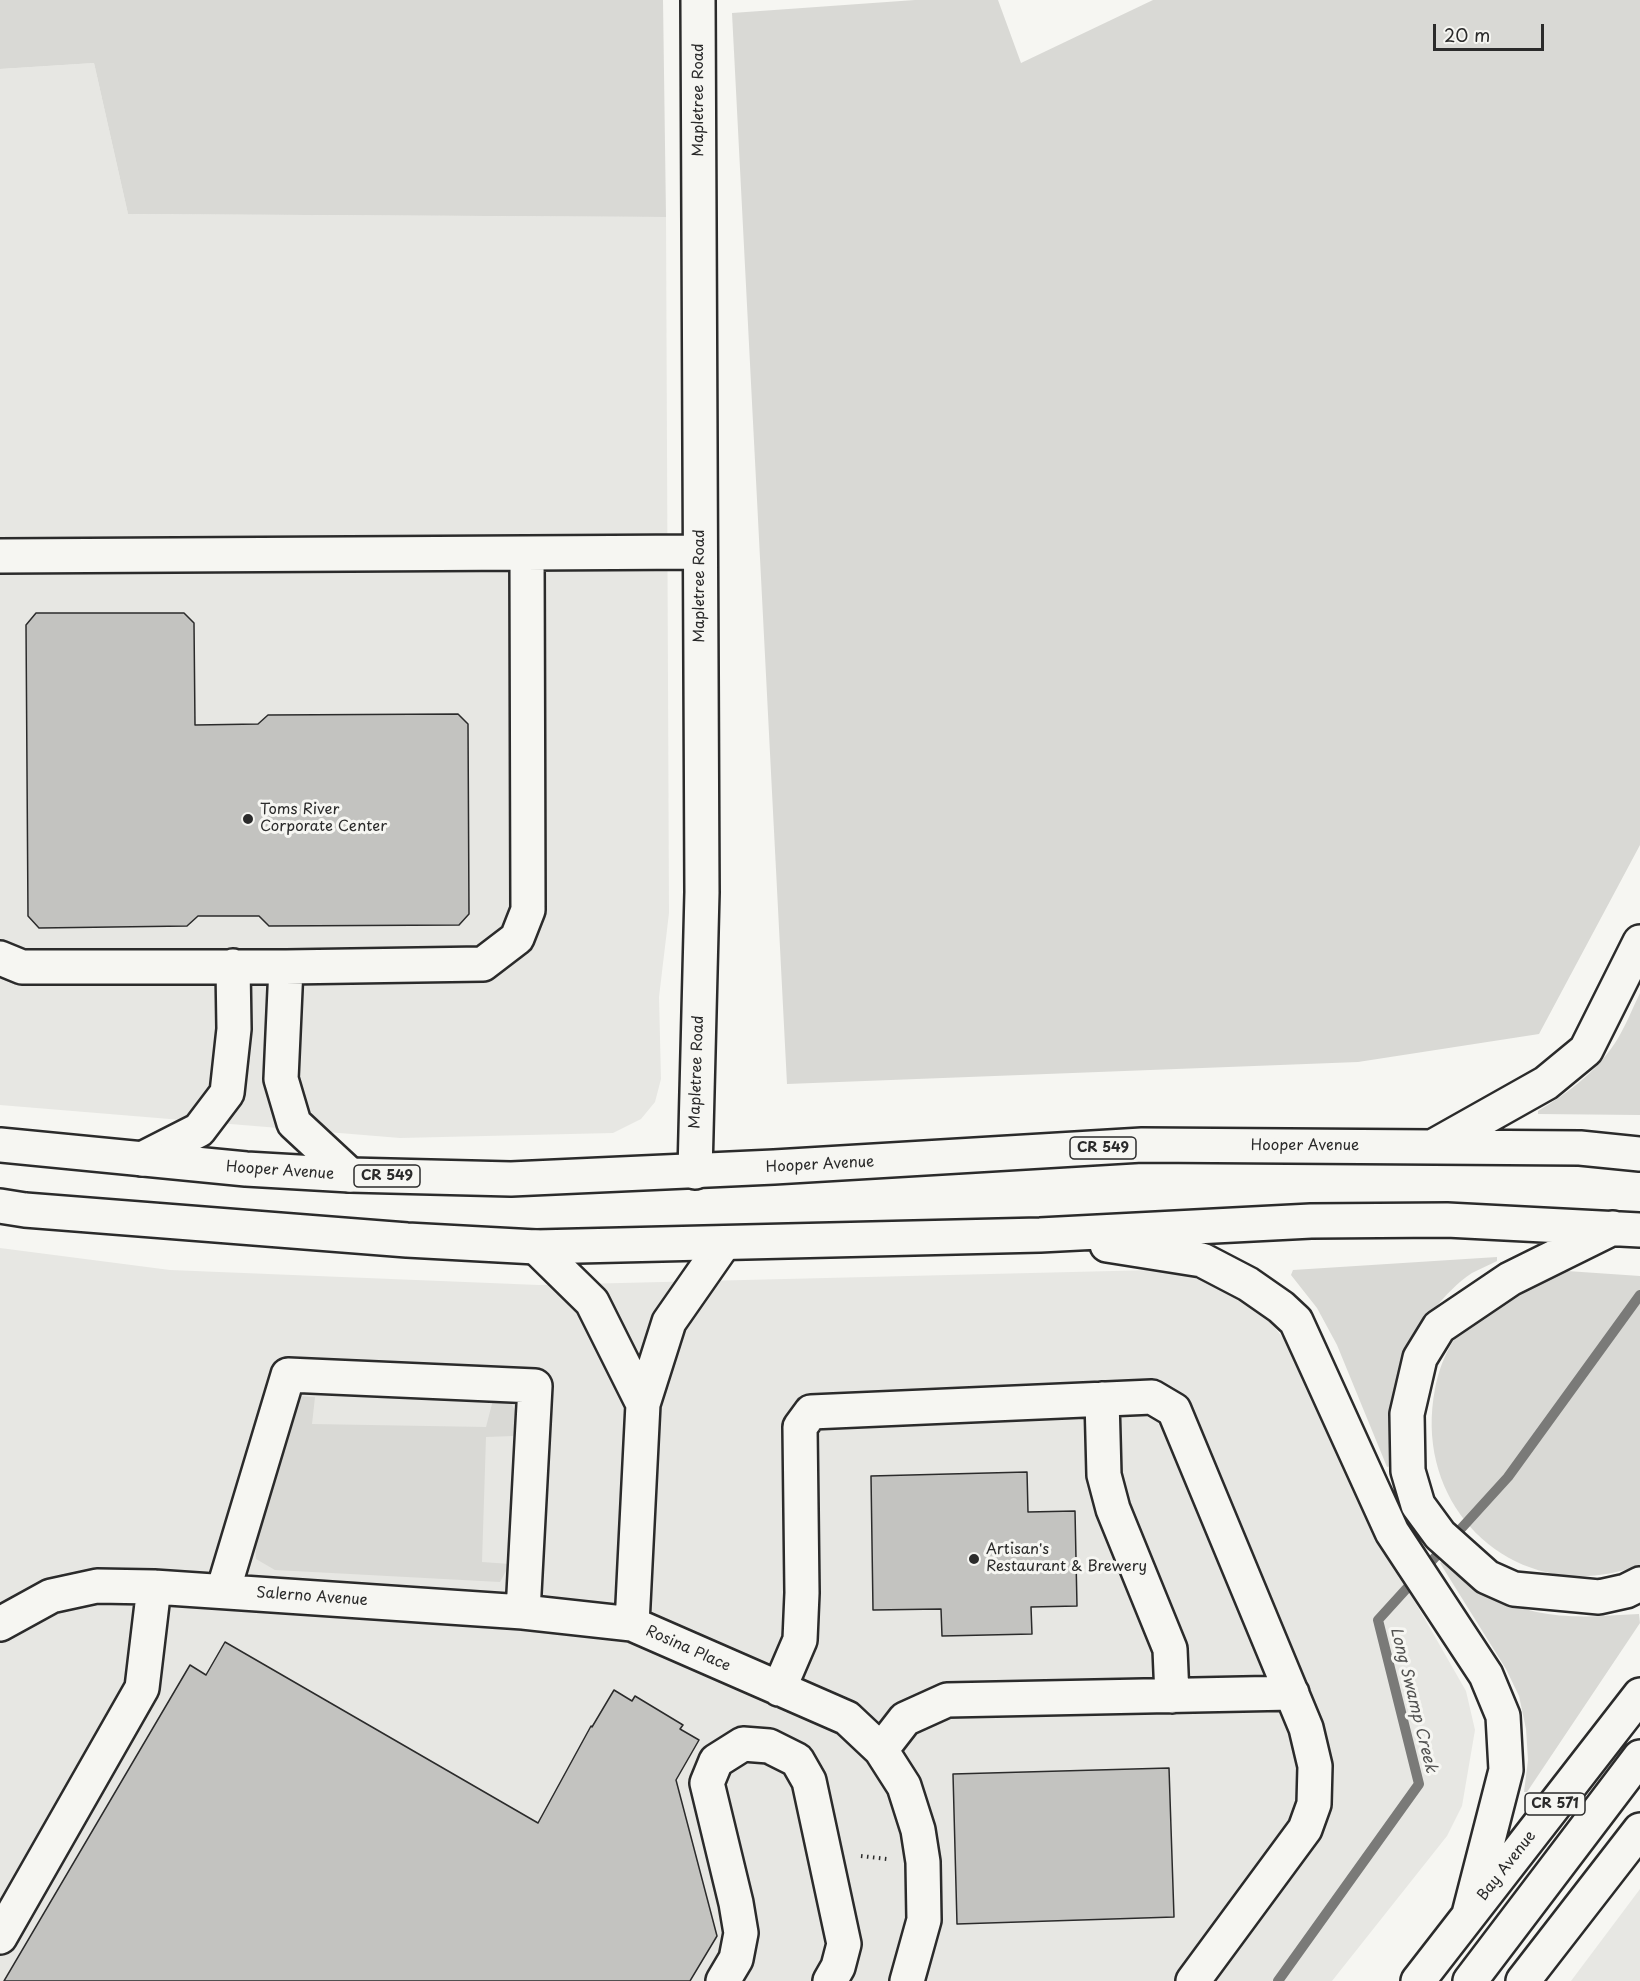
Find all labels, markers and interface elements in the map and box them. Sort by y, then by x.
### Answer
scale bar [1436,12,1547,50]
text: 20 m [1444,21,1490,48]
street label: Mapletree Road [690,43,708,157]
street label: Mapletree Road [691,529,709,643]
place label: Toms River Corporate Center [260,801,387,836]
marker: Toms River Corporate Center [241,812,255,826]
street label: Mapletree Road [686,1015,708,1129]
road number: CR 549 [1070,1137,1136,1159]
street label: Hooper Avenue [1251,1137,1359,1155]
street label: Hooper Avenue [765,1153,875,1177]
street label: Hooper Avenue [225,1158,335,1184]
road number: CR 549 [354,1165,420,1187]
place label: Artisan's Restaurant & Brewery [986,1541,1147,1576]
marker: Artisan's Restaurant & Brewery [967,1552,981,1566]
street label: Salerno Avenue [256,1584,368,1610]
street label: Rosina Place [643,1622,733,1676]
water label: Long Swamp Creek [1386,1625,1440,1775]
road number: CR 571 [1525,1793,1585,1815]
street label: Bay Avenue [1474,1827,1540,1905]

